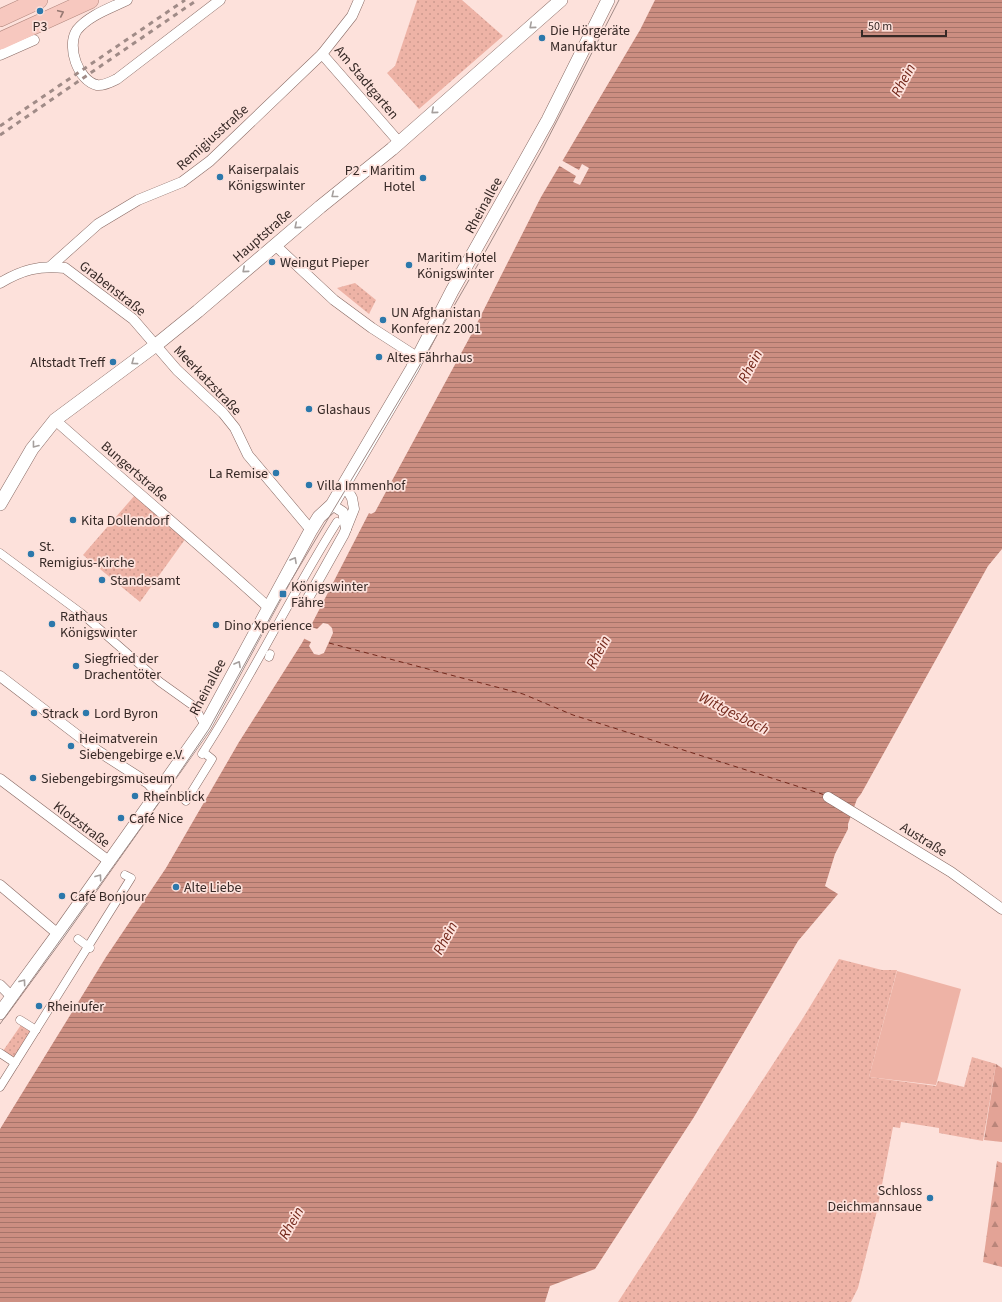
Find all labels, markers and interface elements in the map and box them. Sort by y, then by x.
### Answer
marker: P3 [35,6,45,16]
one-way arrow [56,10,64,18]
scale bar [862,12,946,38]
place label: P3 [33,17,47,37]
text: 50 m [868,18,892,35]
place label: Die Hörgeräte Manufaktur [550,21,630,57]
one-way arrow [529,22,537,29]
marker: Die Hörgeräte Manufaktur [537,33,547,43]
street label: Am Stadtgarten [329,41,403,124]
water label: Rhein [886,60,921,101]
street label: Remigiusstraße [172,100,253,176]
one-way arrow [431,107,439,114]
place label: Kaiserpalais Königswinter [228,160,305,196]
place label: P2 - Maritim Hotel [345,161,415,197]
marker: Kaiserpalais Königswinter [215,172,225,182]
marker: P2 - Maritim Hotel [418,173,428,183]
street label: Rheinallee [460,174,508,237]
one-way arrow [332,190,339,197]
street label: Hauptstraße [229,204,297,267]
one-way arrow [295,221,302,228]
place label: Maritim Hotel Königswinter [417,248,497,284]
place label: Weingut Pieper [280,253,369,273]
street label: Grabenstraße [75,256,150,321]
marker: Weingut Pieper [267,257,277,267]
marker: Maritim Hotel Königswinter [404,260,414,270]
one-way arrow [243,266,250,273]
place label: UN Afghanistan Konferenz 2001 [391,303,481,339]
marker: UN Afghanistan Konferenz 2001 [378,315,388,325]
street label: Meerkatzstraße [169,341,246,420]
water label: Rhein [733,346,768,387]
place label: Altes Fährhaus [387,348,473,368]
marker: Altes Fährhaus [374,352,384,362]
place label: Altstadt Treff [30,353,106,373]
marker: Altstadt Treff [108,357,118,367]
one-way arrow [132,357,139,364]
place label: Glashaus [317,400,370,420]
marker: Glashaus [304,404,314,414]
street label: Bungertstraße [96,437,173,507]
one-way arrow [33,440,40,447]
place label: La Remise [209,464,268,484]
marker: La Remise [271,468,281,478]
place label: Villa Immenhof [317,476,406,496]
marker: Villa Immenhof [304,480,314,490]
place label: Kita Dollendorf [81,511,170,531]
marker: Kita Dollendorf [68,515,78,525]
place label: St. Remigius-Kirche [39,537,135,573]
marker: St. Remigius-Kirche [26,549,36,559]
one-way arrow [290,557,297,565]
place label: Standesamt [110,571,181,591]
marker: Standesamt [97,575,107,585]
place label: Königswinter Fähre [291,577,368,613]
marker: Königswinter Fähre [278,589,288,599]
place label: Rathaus Königswinter [60,607,137,643]
place label: Dino Xperience [224,616,312,636]
marker: Rathaus Königswinter [47,619,57,629]
marker: Dino Xperience [211,620,221,630]
water label: Rhein [581,632,616,673]
place label: Siegfried der Drachentöter [84,649,161,685]
street label: Rheinallee [185,655,231,719]
marker: Siegfried der Drachentöter [71,661,81,671]
one-way arrow [233,661,240,668]
water label: Wittgesbach [695,687,773,740]
place label: Strack [42,704,79,724]
place label: Lord Byron [94,704,158,724]
marker: Strack [29,708,39,718]
marker: Lord Byron [81,708,91,718]
place label: Heimatverein Siebengebirge e.V. [79,729,185,765]
marker: Heimatverein Siebengebirge e.V. [66,741,76,751]
place label: Siebengebirgsmuseum [41,769,175,789]
marker: Siebengebirgsmuseum [28,773,38,783]
place label: Rheinblick [143,787,205,807]
marker: Rheinblick [130,791,140,801]
street label: Klotzstraße [49,797,114,853]
place label: Café Nice [129,809,183,829]
marker: Café Nice [116,813,126,823]
street label: Austraße [896,818,951,862]
one-way arrow [94,875,101,882]
place label: Alte Liebe [184,878,241,898]
marker: Alte Liebe [171,882,181,892]
place label: Café Bonjour [70,887,146,907]
marker: Café Bonjour [57,891,67,901]
water label: Rhein [428,918,463,959]
one-way arrow [18,979,26,986]
place label: Rheinufer [47,997,104,1017]
marker: Rheinufer [34,1001,44,1011]
place label: Schloss Deichmannsaue [828,1181,922,1217]
marker: Schloss Deichmannsaue [925,1193,935,1203]
water label: Rhein [274,1203,309,1244]

